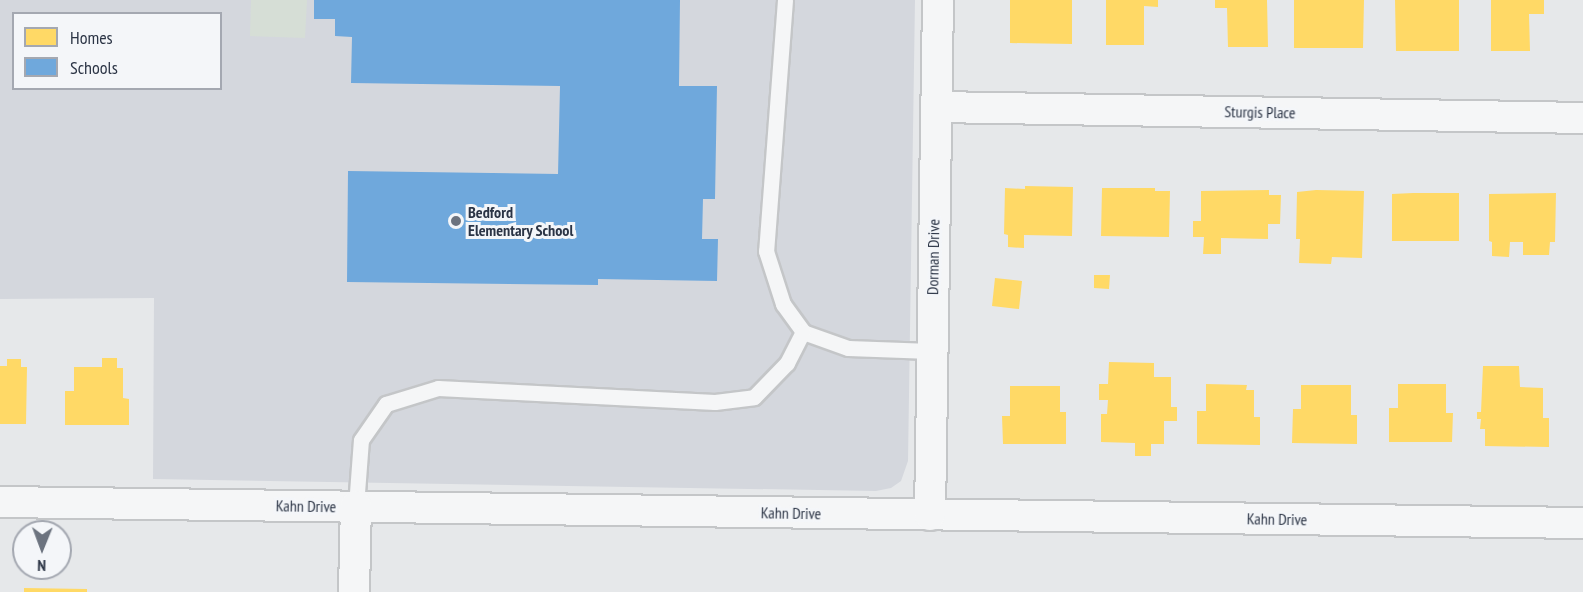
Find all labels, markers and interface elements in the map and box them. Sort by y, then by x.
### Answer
legend [12,12,222,90]
text: Homes [70,26,113,49]
text: Schools [70,56,118,79]
street label: Sturgis Place [1224,102,1296,122]
place label: Bedford Elementary School [468,202,574,240]
marker: Bedford Elementary School [449,214,463,228]
street label: Dorman Drive [923,219,943,295]
street label: Kahn Drive [276,496,336,516]
street label: Kahn Drive [761,503,821,523]
street label: Kahn Drive [1247,509,1307,529]
north arrow [12,520,72,580]
text: N [37,556,46,576]

